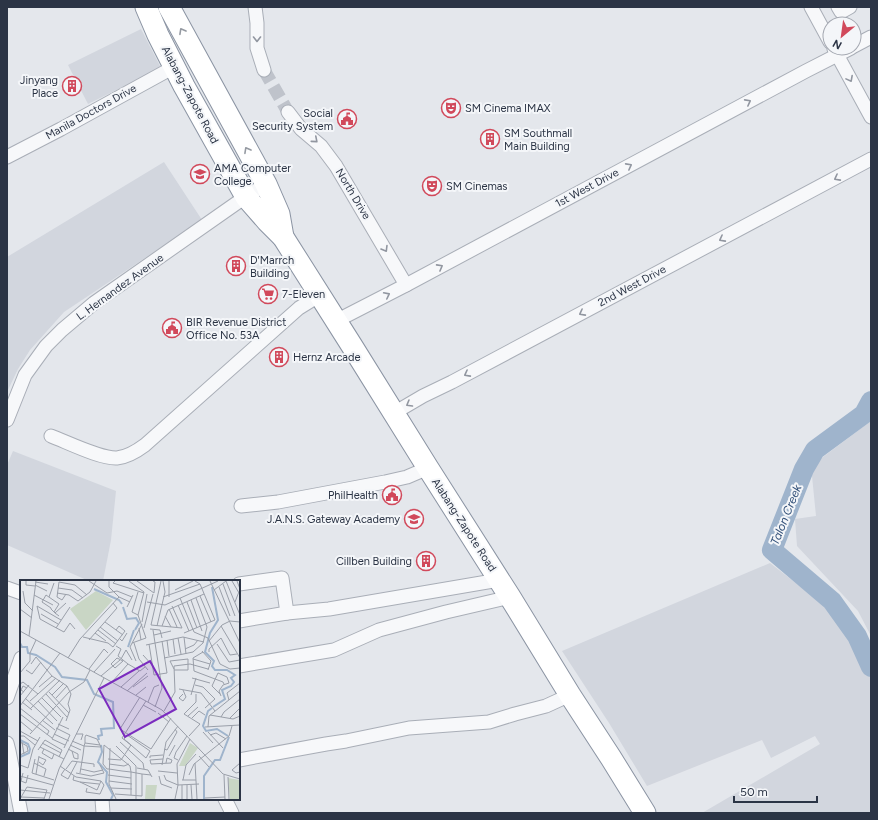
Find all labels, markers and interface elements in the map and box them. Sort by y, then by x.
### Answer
north arrow [822,16,862,56]
one-way arrow [179,28,186,35]
one-way arrow [253,36,261,42]
text: N [831,37,844,52]
street label: Alabang-Zapote Road [159,44,221,146]
place label: Jinyang Place [20,74,58,100]
one-way arrow [845,74,853,82]
building icon: Jinyang Place [61,75,83,97]
street label: Manila Doctors Drive [43,82,139,142]
theatre icon: SM Cinema IMAX [440,97,462,119]
one-way arrow [744,99,752,107]
place label: SM Cinema IMAX [465,102,551,115]
place label: Social Security System [252,107,333,133]
public building icon: Social Security System [336,108,358,130]
place label: SM Southmall Main Building [504,127,572,153]
building icon: SM Southmall Main Building [479,128,501,150]
one-way arrow [310,136,317,143]
one-way arrow [245,147,252,154]
place label: AMA Computer College [214,162,291,188]
school or university icon: AMA Computer College [189,163,211,185]
one-way arrow [625,163,632,171]
street label: North Drive [333,166,373,222]
street label: 1st West Drive [553,166,621,210]
one-way arrow [833,173,841,180]
theatre icon: SM Cinemas [421,175,443,197]
place label: SM Cinemas [446,180,508,193]
one-way arrow [719,234,726,241]
one-way arrow [381,245,388,252]
street label: L. Hernandez Avenue [74,251,166,323]
place label: D'Marrch Building [250,254,294,280]
building icon: D'Marrch Building [225,255,247,277]
street label: 2nd West Drive [596,263,668,309]
one-way arrow [436,264,444,271]
supermarket icon: 7-Eleven [257,283,279,305]
place label: 7-Eleven [282,288,325,301]
one-way arrow [382,293,390,300]
one-way arrow [579,308,586,316]
place label: BIR Revenue District Office No. 53A [186,316,286,342]
public building icon: BIR Revenue District Office No. 53A [161,317,183,339]
building icon: Hernz Arcade [268,346,290,368]
place label: Hernz Arcade [293,351,360,364]
one-way arrow [464,369,472,377]
one-way arrow [405,400,413,407]
street label: Alabang-Zapote Road [429,476,499,574]
water label: Talon Creek [768,482,805,547]
public building icon: PhilHealth [381,484,403,506]
place label: PhilHealth [328,489,378,502]
school or university icon: J.A.N.S. Gateway Academy [403,508,425,530]
place label: J.A.N.S. Gateway Academy [267,513,400,526]
building icon: Cillben Building [415,550,437,572]
place label: Cillben Building [336,555,412,568]
inset map [20,580,240,800]
scale bar [734,778,817,804]
text: 50 m [740,785,768,799]

